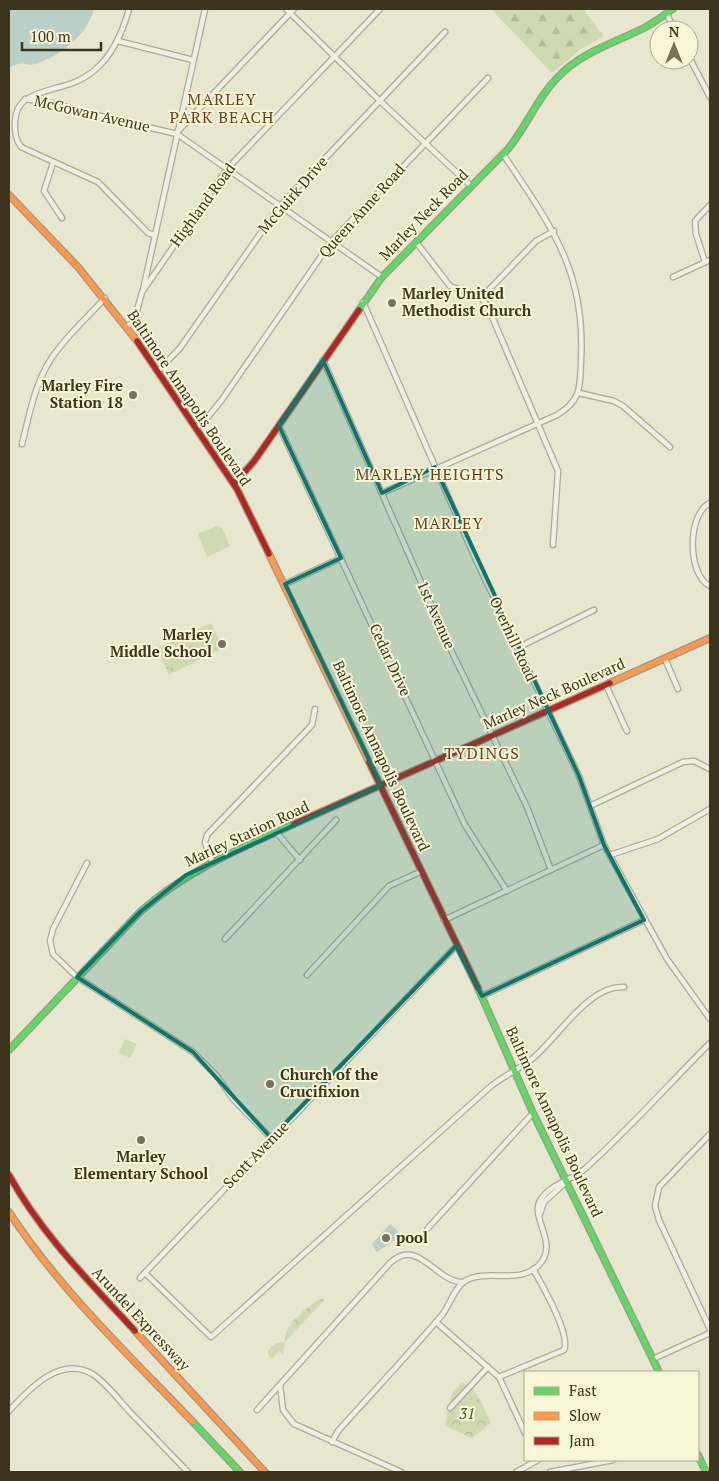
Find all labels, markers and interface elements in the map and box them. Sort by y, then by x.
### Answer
scale bar [22,20,101,52]
north arrow [649,20,699,70]
text: N [669,22,680,41]
text: 100 m [30,26,71,46]
district label: MARLEY PARK BEACH [170,88,274,128]
street label: McGowan Avenue [32,90,152,136]
street label: McGuirk Drive [253,151,331,237]
street label: Highland Road [165,159,239,250]
street label: Queen Anne Road [314,159,409,262]
street label: Marley Neck Road [375,164,472,264]
place label: Marley United Methodist Church [402,283,532,320]
marker: Marley United Methodist Church [386,297,398,309]
street label: Baltimore Annapolis Boulevard [123,306,256,489]
place label: Marley Fire Station 18 [41,375,123,412]
marker: Marley Fire Station 18 [127,389,139,401]
district label: MARLEY HEIGHTS [355,463,505,485]
district label: MARLEY [414,512,484,534]
street label: 1st Avenue [413,577,461,652]
street label: Overhill Road [486,593,542,684]
street label: Cedar Drive [365,620,416,699]
place label: Marley Middle School [110,624,213,661]
marker: Marley Middle School [216,638,228,650]
street label: Marley Neck Boulevard [479,653,628,733]
street label: Baltimore Annapolis Boulevard [329,657,435,854]
district label: TYDINGS [444,742,520,764]
street label: Marley Station Road [181,796,312,871]
street label: Baltimore Annapolis Boulevard [502,1023,608,1220]
place label: Church of the Crucifixion [280,1064,378,1101]
marker: Church of the Crucifixion [264,1078,276,1090]
street label: Scott Avenue [218,1116,293,1192]
marker: Marley Elementary School [135,1134,147,1146]
place label: Marley Elementary School [74,1146,208,1183]
place label: pool [396,1227,428,1247]
marker: pool [380,1232,392,1244]
street label: Arundel Expressway [88,1262,195,1375]
legend [524,1371,699,1461]
text: Fast [569,1380,597,1400]
park label: 31 [459,1403,475,1423]
text: Slow [569,1405,602,1425]
text: Jam [569,1430,595,1450]

